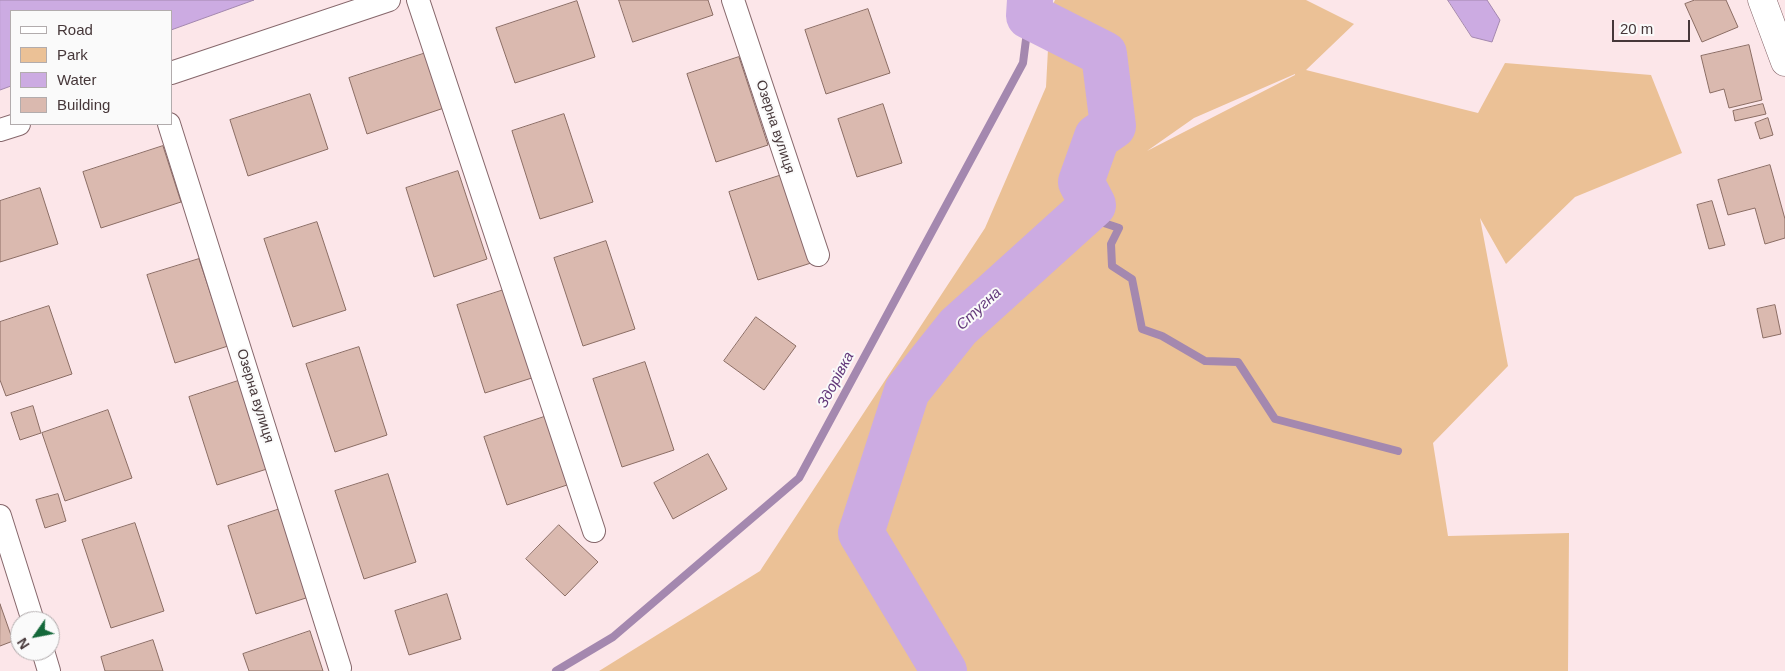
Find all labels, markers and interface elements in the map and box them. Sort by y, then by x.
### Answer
legend [10,10,172,125]
scale bar [1615,10,1692,42]
text: 20 m [1620,20,1653,37]
text: Road [57,21,93,38]
text: Park [57,46,88,63]
text: Water [57,71,96,88]
street label: Озерна вулиця [752,78,798,176]
text: Building [57,96,110,113]
water label: Стугна [953,284,1005,334]
street label: Озерна вулиця [233,347,277,445]
water label: Здорівка [814,349,858,411]
north arrow [10,611,60,661]
text: N [14,635,33,652]

